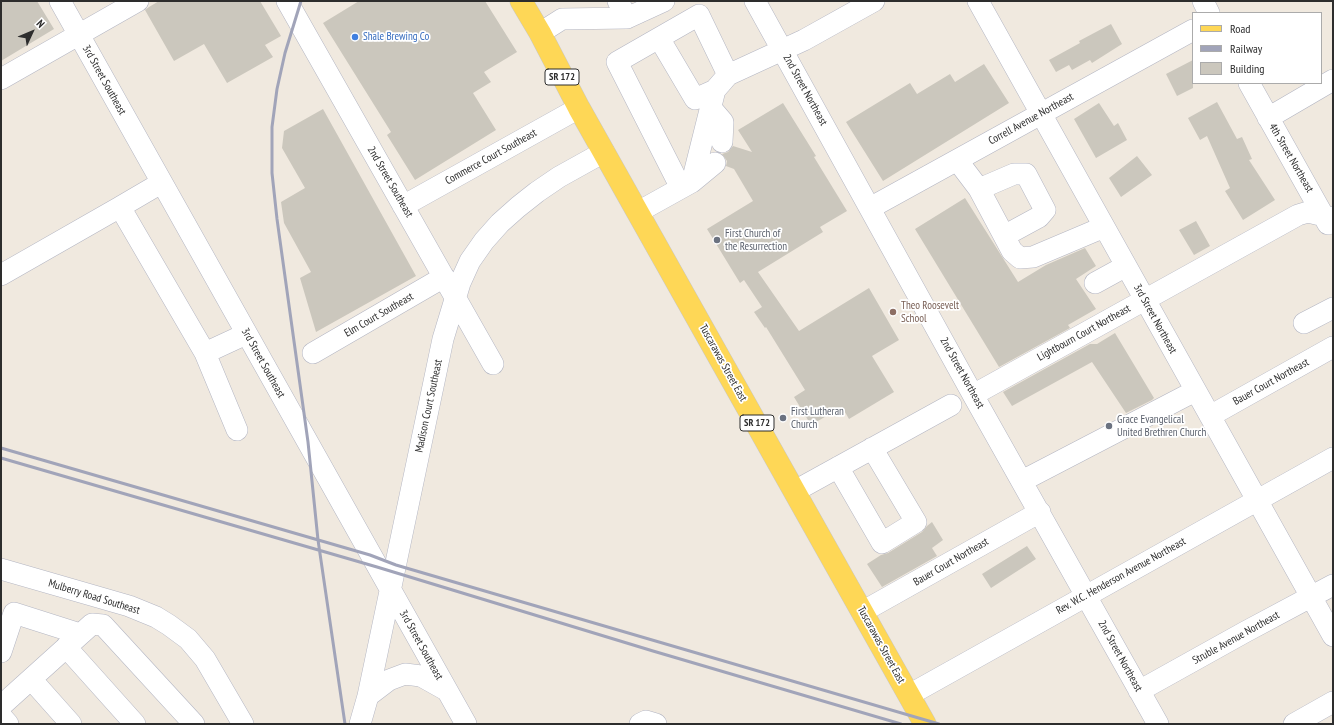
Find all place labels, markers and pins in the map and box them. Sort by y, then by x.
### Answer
place label: Shale Brewing Co [363,30,429,44]
marker: Shale Brewing Co [350,32,360,42]
place label: First Church of the Resurrection [725,227,787,253]
marker: First Church of the Resurrection [712,235,722,245]
place label: Theo Roosevelt School [901,299,959,325]
marker: Theo Roosevelt School [888,307,898,317]
place label: First Lutheran Church [791,405,844,431]
marker: First Lutheran Church [778,413,788,423]
place label: Grace Evangelical United Brethren Church [1117,413,1206,439]
marker: Grace Evangelical United Brethren Church [1104,421,1114,431]

